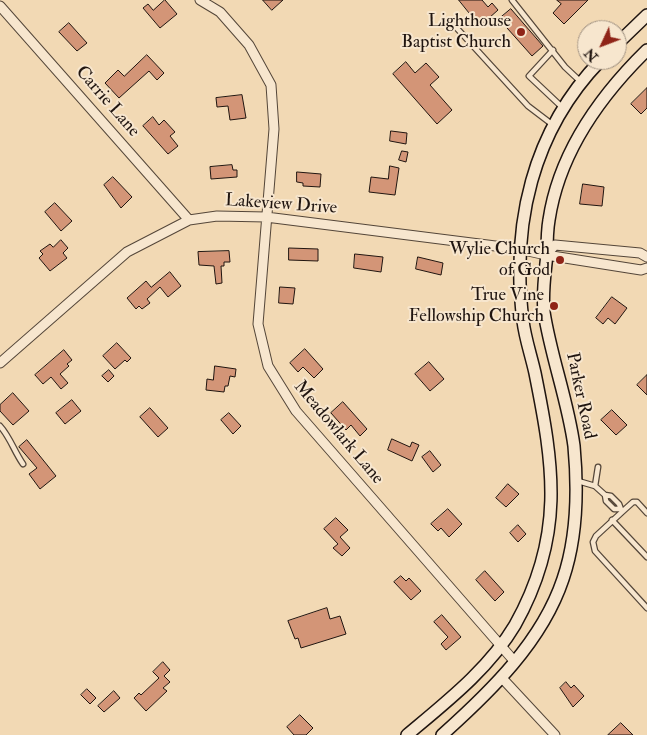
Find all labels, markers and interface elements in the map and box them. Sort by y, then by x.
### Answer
place label: Lighthouse Baptist Church [401,11,511,54]
north arrow [577,20,627,70]
marker: Lighthouse Baptist Church [515,26,527,38]
text: N [581,45,602,65]
street label: Carrie Lane [70,62,144,142]
street label: Lakeview Drive [224,190,338,220]
place label: Wylie Church of God [449,239,550,282]
marker: Wylie Church of God [554,254,566,266]
place label: True Vine Fellowship Church [408,285,544,328]
marker: True Vine Fellowship Church [548,300,560,312]
street label: Parker Road [560,351,600,441]
street label: Meadowlark Lane [288,377,388,489]

